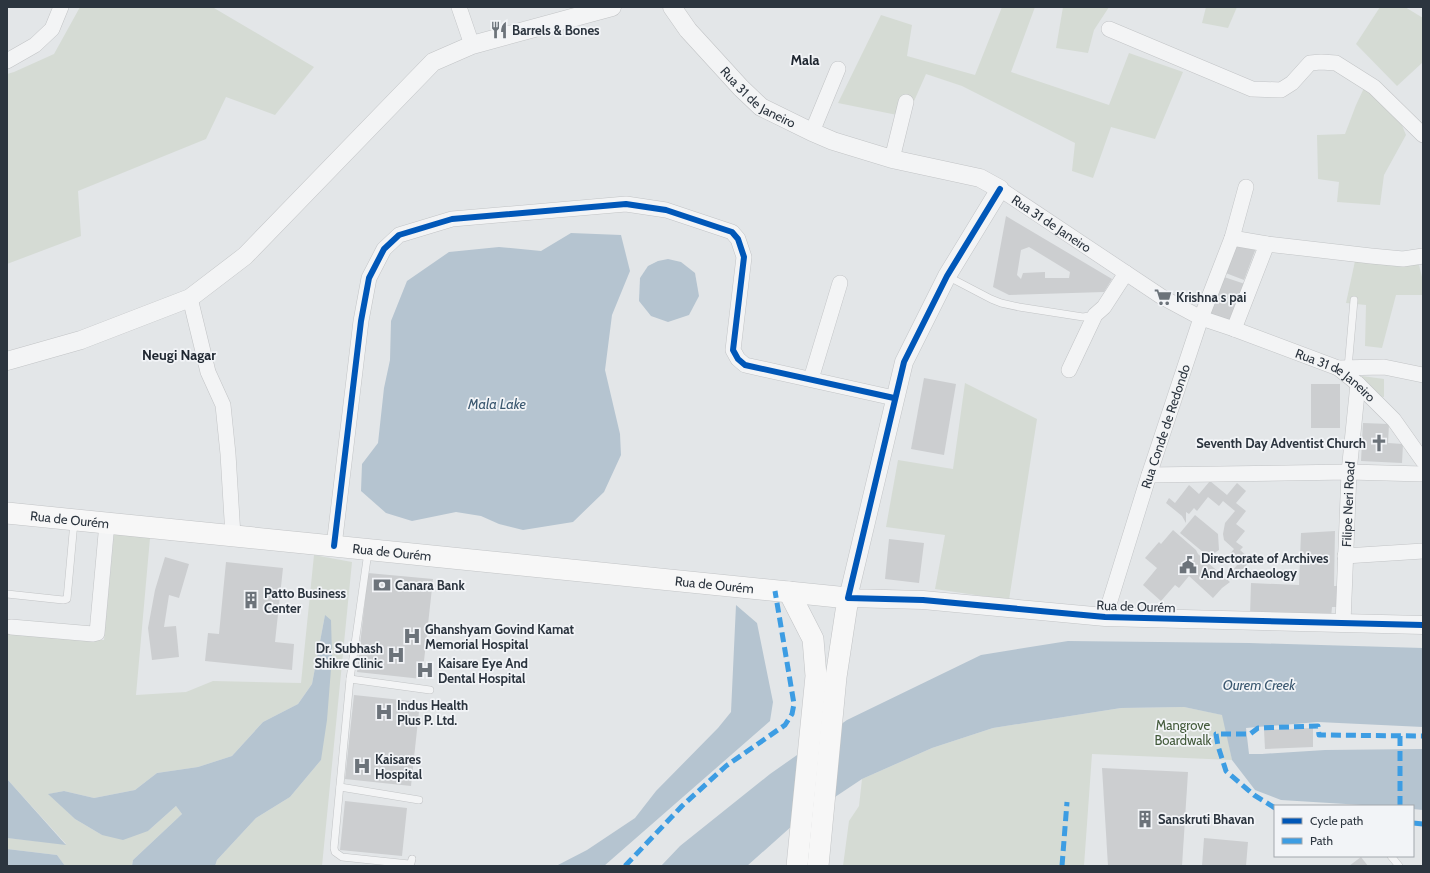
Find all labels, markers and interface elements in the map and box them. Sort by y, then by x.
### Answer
restaurant icon: Barrels & Bones [489,20,509,40]
place label: Barrels & Bones [512,22,600,38]
district label: Mala [790,51,820,69]
street label: Rua 31 de Janeiro [717,63,798,131]
street label: Rua 31 de Janeiro [1009,191,1094,256]
supermarket icon: Krishna s pai [1153,287,1173,307]
place label: Krishna s pai [1176,289,1246,305]
street label: Rua 31 de Janeiro [1293,345,1379,405]
district label: Neugi Nagar [142,346,216,364]
street label: Rua Conde de Redondo [1137,362,1193,490]
water label: Mala Lake [467,395,527,413]
church icon: Seventh Day Adventist Church [1369,433,1389,453]
place label: Seventh Day Adventist Church [1196,435,1366,451]
street label: Filipe Neri Road [1338,460,1358,547]
street label: Rua de Ourém [29,507,110,531]
street label: Rua de Ourém [352,540,432,564]
place label: Directorate of Archives And Archaeology [1201,550,1329,581]
public building icon: Directorate of Archives And Archaeology [1178,555,1198,575]
street label: Rua de Ourém [674,573,755,596]
bank icon: Canara Bank [372,575,392,595]
place label: Canara Bank [395,577,465,593]
place label: Patto Business Center [264,585,346,616]
building icon: Patto Business Center [241,590,261,610]
street label: Rua de Ourém [1096,597,1176,615]
place label: Ghanshyam Govind Kamat Memorial Hospital [425,621,575,652]
hospital icon: Ghanshyam Govind Kamat Memorial Hospital [402,626,422,646]
place label: Dr. Subhash Shikre Clinic [314,640,383,671]
hospital icon: Dr. Subhash Shikre Clinic [386,645,406,665]
place label: Kaisare Eye And Dental Hospital [438,655,528,686]
hospital icon: Kaisare Eye And Dental Hospital [415,660,435,680]
water label: Ourem Creek [1223,676,1296,694]
place label: Indus Health Plus P. Ltd. [397,697,468,728]
hospital icon: Indus Health Plus P. Ltd. [374,702,394,722]
park label: Mangrove Boardwalk [1155,717,1212,748]
place label: Kaisares Hospital [375,751,423,782]
hospital icon: Kaisares Hospital [352,756,372,776]
legend [1274,805,1414,857]
building icon: Sanskruti Bhavan [1135,809,1155,829]
place label: Sanskruti Bhavan [1158,811,1254,827]
text: Cycle path [1310,813,1363,828]
text: Path [1310,833,1333,848]

